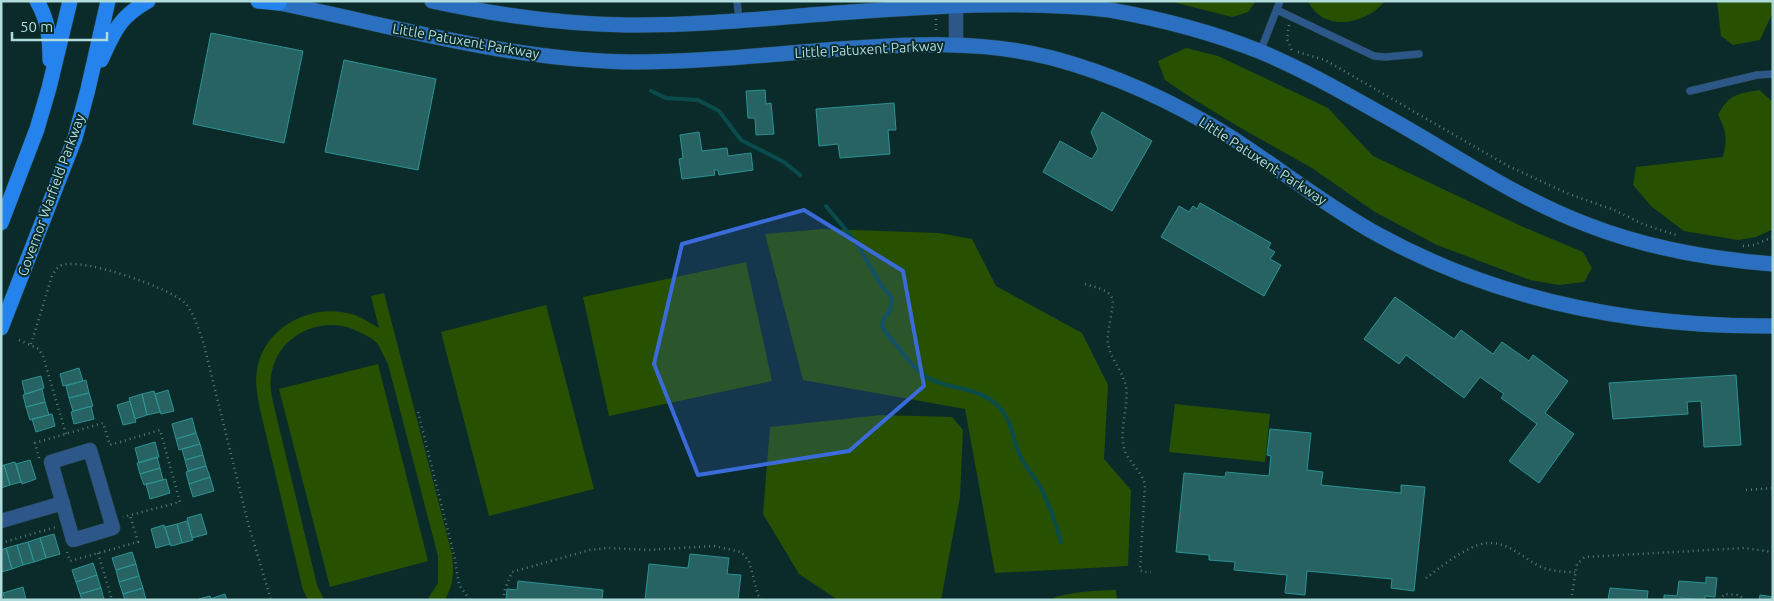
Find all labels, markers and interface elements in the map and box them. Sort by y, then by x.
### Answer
scale bar [12,10,108,42]
text: 50 m [20,18,53,35]
street label: Little Patuxent Parkway [391,20,541,62]
street label: Little Patuxent Parkway [794,37,944,61]
street label: Governor Warfield Parkway [14,112,88,278]
street label: Little Patuxent Parkway [1196,114,1330,208]

